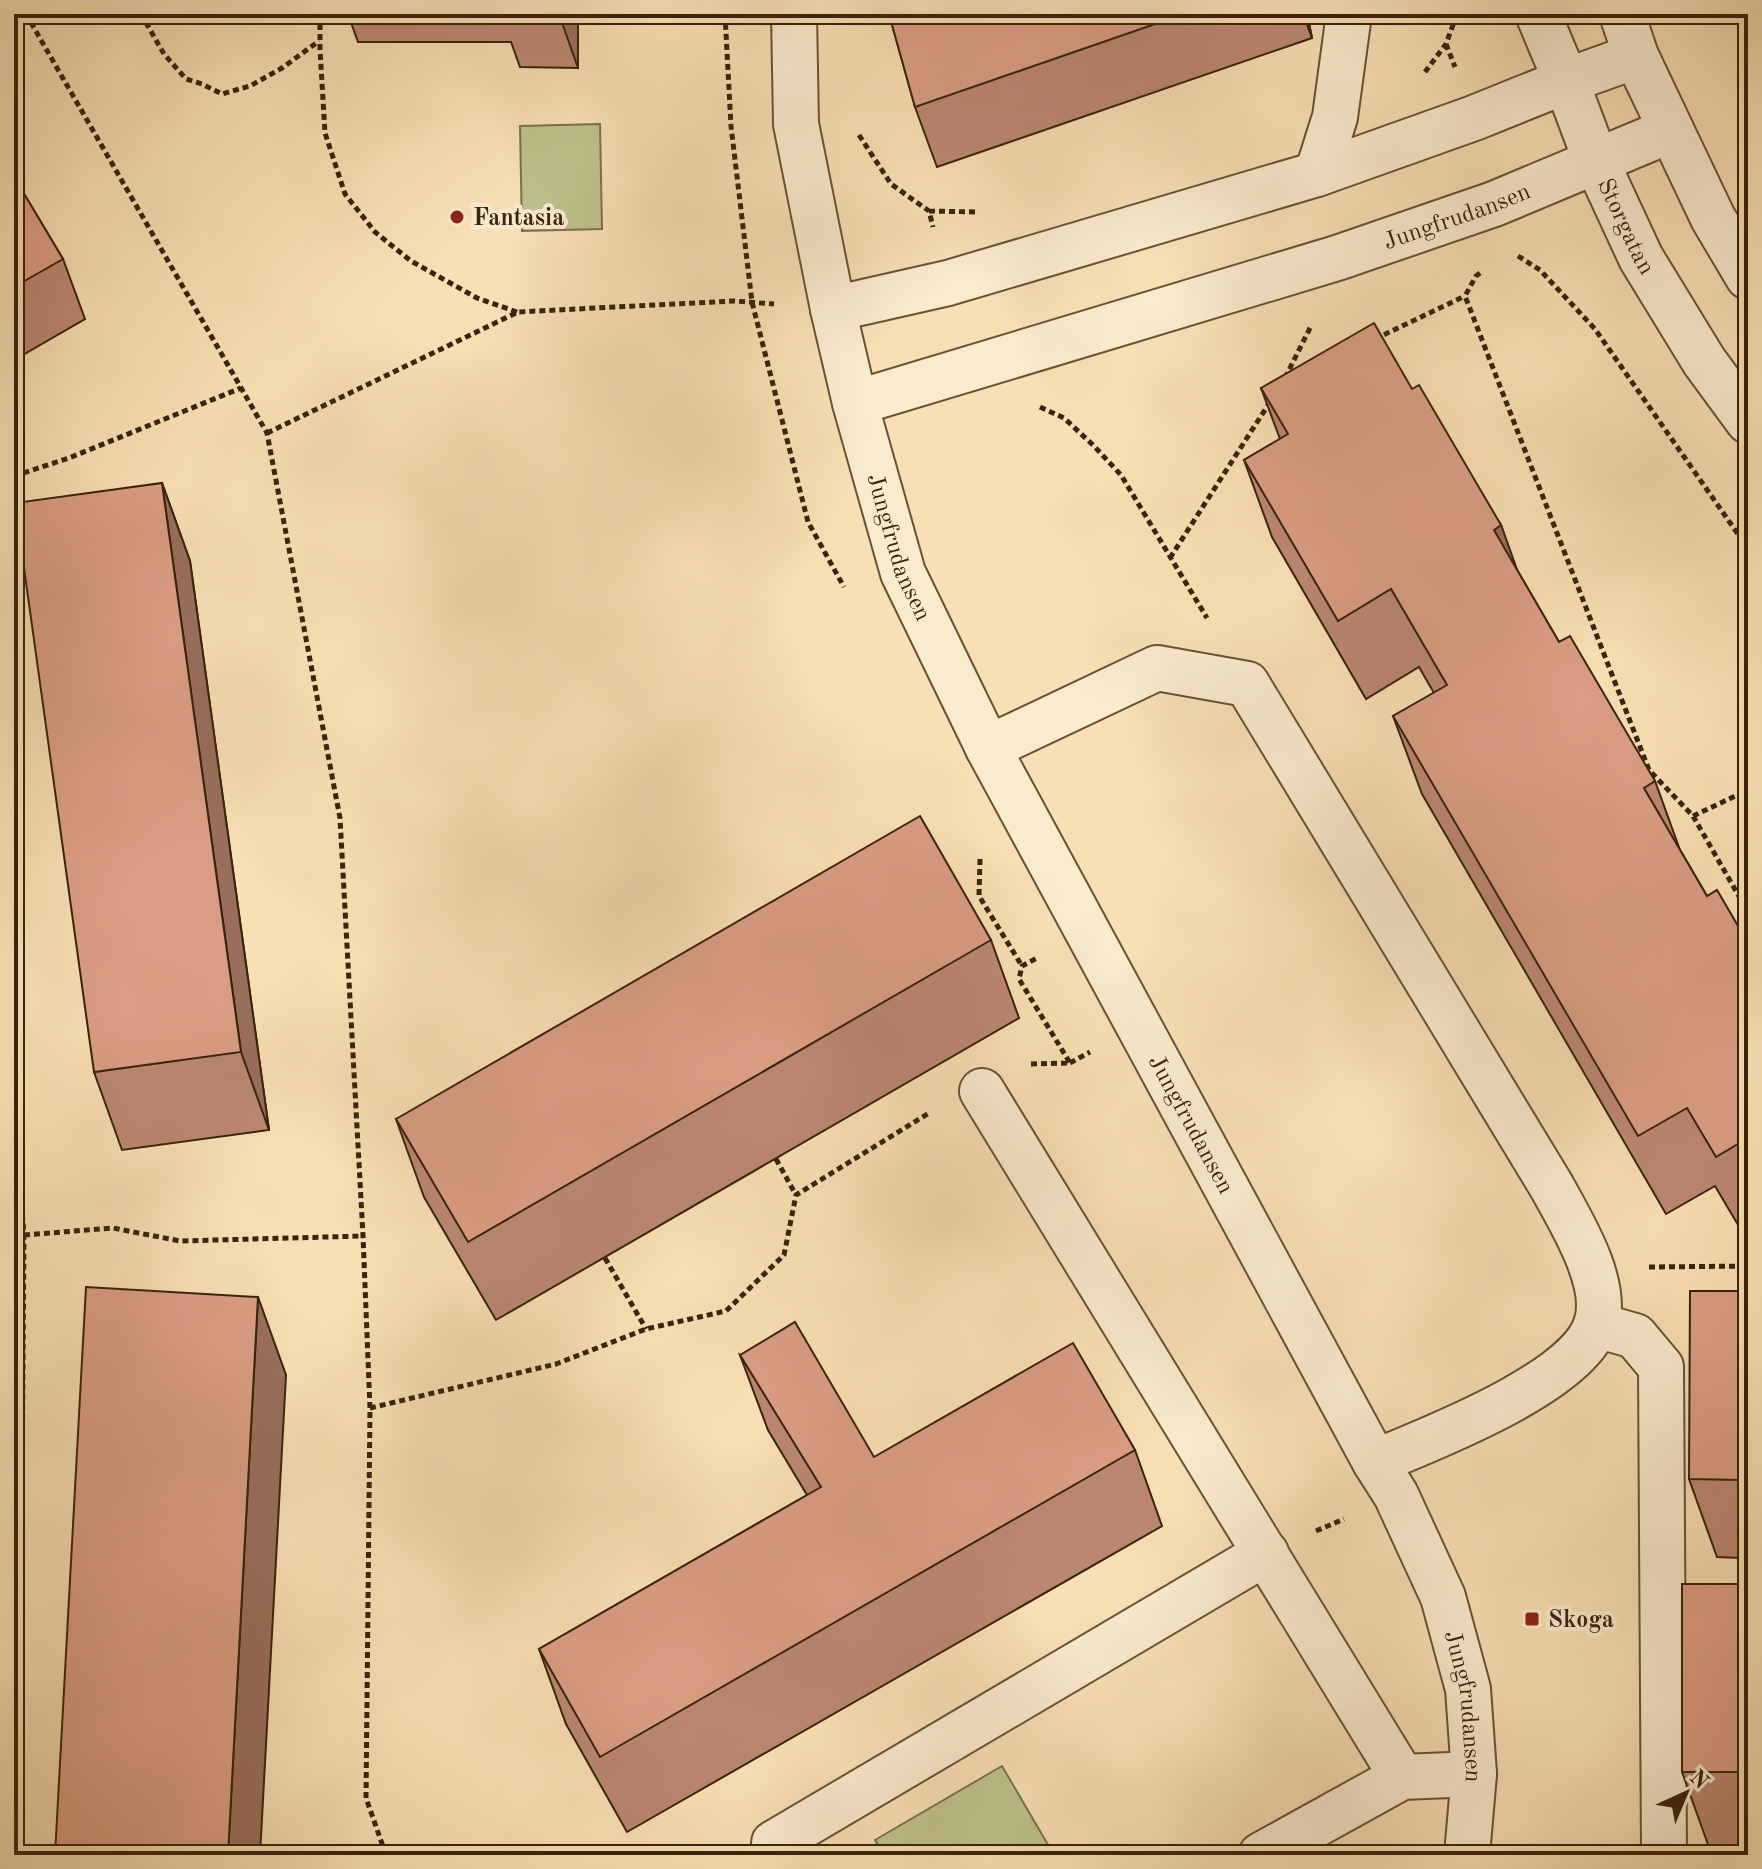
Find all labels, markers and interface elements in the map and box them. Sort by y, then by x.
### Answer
street label: Storgatan [1592,175,1658,279]
street label: Jungfrudansen [1381,180,1534,255]
place label: Fantasia [473,207,564,231]
marker: Fantasia [448,208,466,226]
street label: Jungfrudansen [862,471,934,625]
street label: Jungfrudansen [1143,1051,1237,1198]
place label: Skoga [1548,1609,1614,1633]
marker: Skoga [1523,1610,1541,1628]
street label: Jungfrudansen [1439,1628,1484,1783]
north arrow [1646,1753,1726,1833]
text: N [1685,1766,1712,1794]

